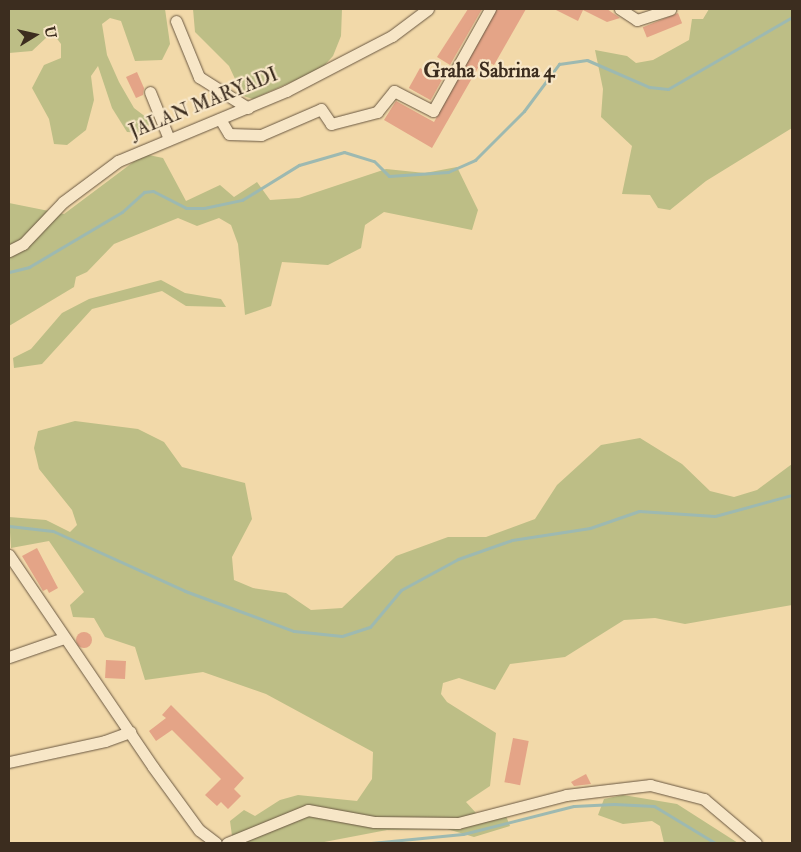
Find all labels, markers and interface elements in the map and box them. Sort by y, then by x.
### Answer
north arrow [10,10,60,60]
text: U [41,25,60,40]
district label: Graha Sabrina 4 [424,58,554,82]
street label: JALAN MARYADI [126,64,282,144]

